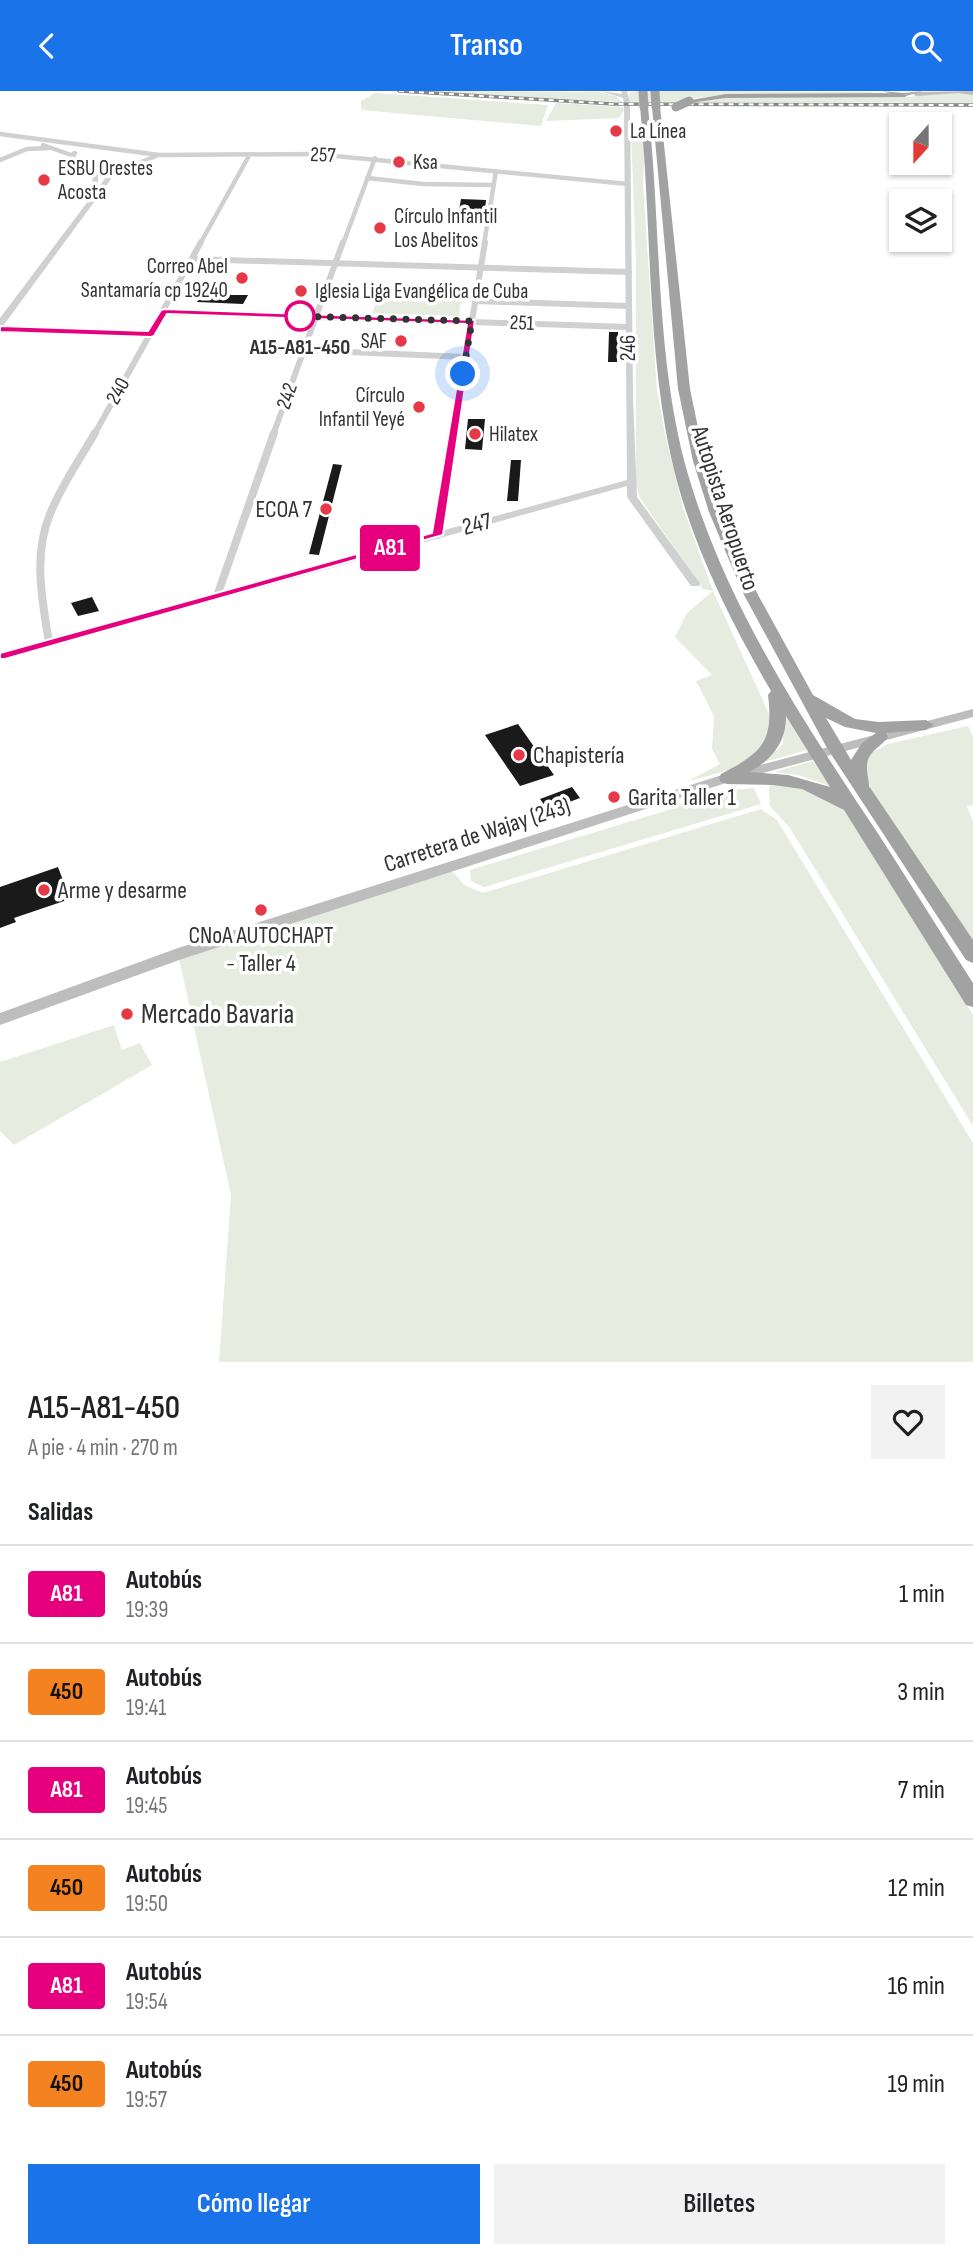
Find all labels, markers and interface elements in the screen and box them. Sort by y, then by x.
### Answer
text: Transo [450,26,523,65]
icon: back [28,27,66,65]
icon: search [907,27,945,65]
north arrow [889,112,952,175]
map controls [889,112,952,252]
place label: La Línea [630,119,686,144]
marker: La Línea [608,123,624,139]
street label: 257 [310,142,337,168]
place label: Ksa [413,150,438,175]
marker: Ksa [391,154,407,170]
place label: ESBU Orestes Acosta [57,156,153,205]
marker: ESBU Orestes Acosta [36,172,52,188]
button: layers [889,189,952,252]
place label: Círculo Infantil Los Abelitos [394,204,497,253]
marker: Círculo Infantil Los Abelitos [372,220,388,236]
place label: Correo Abel Santamaría cp 19240 [81,254,228,303]
marker: Correo Abel Santamaría cp 19240 [234,270,250,286]
place label: Iglesia Liga Evangélica de Cuba [315,279,528,304]
marker: Iglesia Liga Evangélica de Cuba [293,283,309,299]
marker: A15-A81-450 [285,301,315,331]
street label: 251 [509,310,535,336]
place label: SAF [361,329,387,354]
marker: SAF [393,333,409,349]
place label: A15-A81-450 [249,335,350,360]
street label: 246 [616,335,641,361]
your location [445,356,480,391]
street label: 240 [101,373,135,409]
street label: 242 [271,380,303,412]
place label: Círculo Infantil Yeyé [319,383,405,432]
marker: Círculo Infantil Yeyé [411,399,427,415]
street label: Autopista Aeropuerto [684,421,765,594]
place label: Hilatex [489,422,538,447]
marker: Hilatex [467,426,483,442]
place label: ECOA 7 [256,495,312,524]
marker: ECOA 7 [318,501,334,517]
street label: 247 [459,506,495,542]
line badge: A81 [350,525,430,571]
text: A81 [374,533,406,562]
place label: Chapistería [533,741,625,770]
marker: Chapistería [511,747,527,763]
place label: Garita Taller 1 [628,783,736,812]
marker: Garita Taller 1 [606,789,622,805]
street label: Carretera de Wajay (243) [380,791,574,879]
place label: Arme y desarme [57,876,187,905]
marker: Arme y desarme [36,882,52,898]
marker: CNoA AUTOCHAPT - Taller 4 [253,902,269,918]
place label: CNoA AUTOCHAPT - Taller 4 [188,921,334,978]
place label: Mercado Bavaria [141,998,294,1031]
marker: Mercado Bavaria [119,1006,135,1022]
button: heart [871,1385,945,1459]
text: A15-A81-450 [28,1388,180,1428]
text: A pie · 4 min · 270 m [28,1434,178,1462]
text: Salidas [28,1497,93,1528]
text: Autobús [126,1565,202,1596]
text: A81 [50,1579,83,1608]
text: 1 min [899,1579,945,1610]
text: 19:39 [126,1596,168,1624]
text: Autobús [126,1663,202,1694]
text: 450 [50,1677,83,1706]
text: 3 min [897,1677,945,1708]
text: 19:41 [126,1694,166,1722]
text: Autobús [126,1761,202,1792]
text: A81 [50,1775,83,1804]
text: 7 min [898,1775,945,1806]
text: 19:45 [126,1792,168,1820]
text: Autobús [126,1859,202,1890]
text: 450 [50,1873,83,1902]
text: 12 min [888,1873,945,1904]
text: 19:50 [126,1890,168,1918]
text: Autobús [126,1957,202,1988]
text: A81 [50,1971,83,2000]
text: 16 min [888,1971,945,2002]
text: 19:54 [126,1988,168,2016]
text: Autobús [126,2055,202,2086]
text: 450 [50,2069,83,2098]
text: 19 min [888,2069,945,2100]
text: 19:57 [126,2086,167,2114]
button: Cómo llegar [28,2164,480,2244]
button: Billetes [494,2164,945,2244]

